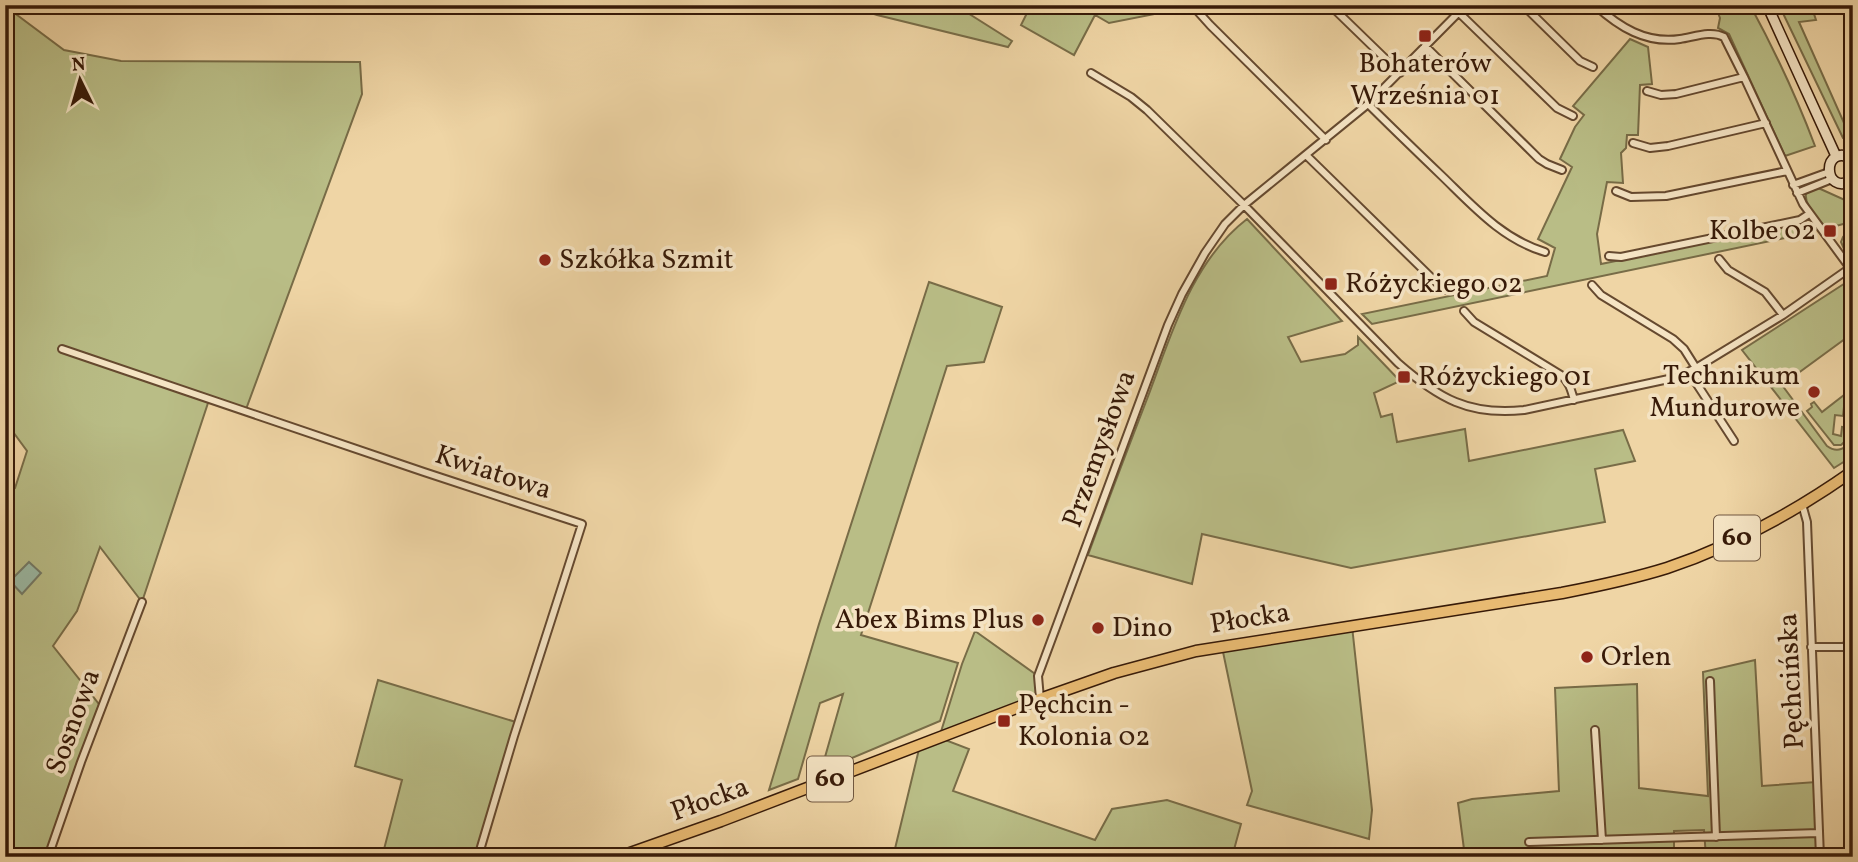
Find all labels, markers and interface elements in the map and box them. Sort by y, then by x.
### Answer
marker: Bohaterów Września 01 [1417,28,1433,44]
place label: Bohaterów Września 01 [1350,45,1500,116]
north arrow [46,46,116,116]
text: N [71,51,87,79]
place label: Kolbe 02 [1709,212,1816,251]
marker: Kolbe 02 [1822,223,1838,239]
place label: Szkółka Szmit [559,241,734,280]
marker: Szkółka Szmit [537,252,553,268]
place label: Różyckiego 02 [1345,265,1523,304]
marker: Różyckiego 02 [1323,276,1339,292]
place label: Technikum Mundurowe [1649,357,1800,428]
place label: Różyckiego 01 [1418,358,1592,397]
street label: Przemysłowa [1054,365,1146,533]
marker: Różyckiego 01 [1396,369,1412,385]
marker: Technikum Mundurowe [1806,384,1822,400]
street label: Kwiatowa [430,436,556,510]
road number: 60 [1714,516,1760,560]
street label: Płocka [1207,593,1293,645]
place label: Abex Bims Plus [835,601,1024,640]
place label: Dino [1112,609,1172,648]
marker: Abex Bims Plus [1030,612,1046,628]
street label: Pęchcińska [1769,612,1815,750]
marker: Dino [1090,620,1106,636]
place label: Orlen [1601,638,1672,677]
marker: Orlen [1579,649,1595,665]
street label: Sosnowa [37,664,111,780]
place label: Pęchcin - Kolonia 02 [1018,686,1150,757]
marker: Pęchcin - Kolonia 02 [996,713,1012,729]
road number: 60 [807,757,853,802]
street label: Płocka [665,768,755,832]

